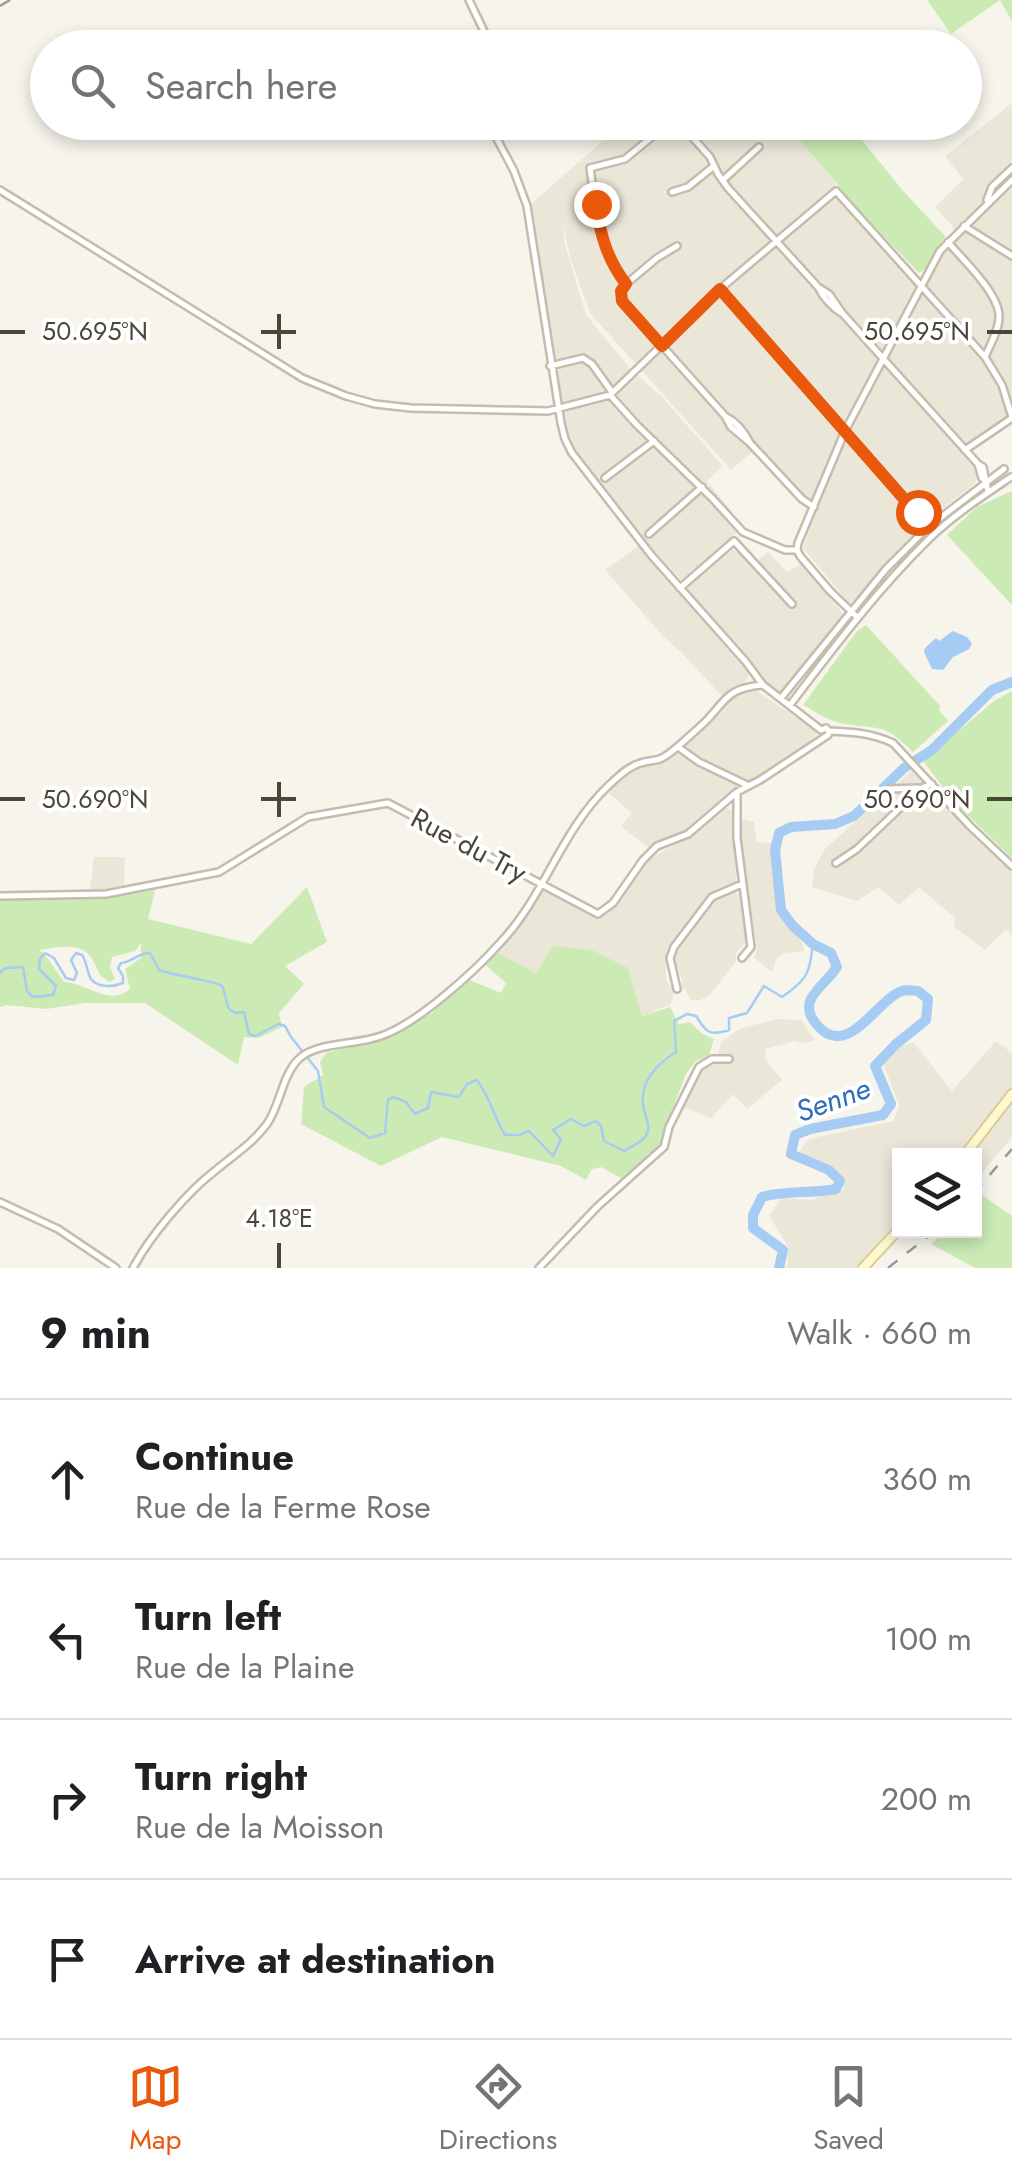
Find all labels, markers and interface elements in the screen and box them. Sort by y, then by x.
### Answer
search box [30,30,982,140]
icon: search [65,58,120,113]
text: Search here [145,58,337,113]
route end [574,182,620,228]
text: 50.695°N [42,313,148,349]
text: 50.695°N [864,313,970,349]
route start [896,490,942,536]
text: 50.690°N [42,781,148,817]
text: 50.690°N [864,781,970,817]
street label: Rue du Try [404,798,535,893]
water label: Senne [790,1066,876,1133]
map controls [892,1148,982,1238]
button: layers [892,1148,982,1238]
text: 4.18°E [245,1200,313,1236]
text: 9 min [40,1303,151,1364]
text: Walk · 660 m [787,1310,972,1356]
text: Continue [135,1429,294,1484]
icon: ahead [40,1452,95,1507]
text: 360 m [882,1456,972,1502]
text: Rue de la Ferme Rose [135,1484,431,1530]
text: Turn left [135,1589,281,1644]
icon: left [40,1612,95,1667]
text: 100 m [885,1616,972,1662]
text: Rue de la Plaine [135,1644,354,1690]
text: Turn right [135,1749,307,1804]
icon: right [40,1772,95,1827]
text: 200 m [881,1776,972,1822]
text: Rue de la Moisson [135,1804,384,1850]
icon: arrive [40,1932,95,1987]
text: Arrive at destination [135,1932,496,1987]
tab: Map [128,2059,183,2160]
tab: Directions [439,2059,557,2160]
tab: Saved [813,2059,884,2160]

